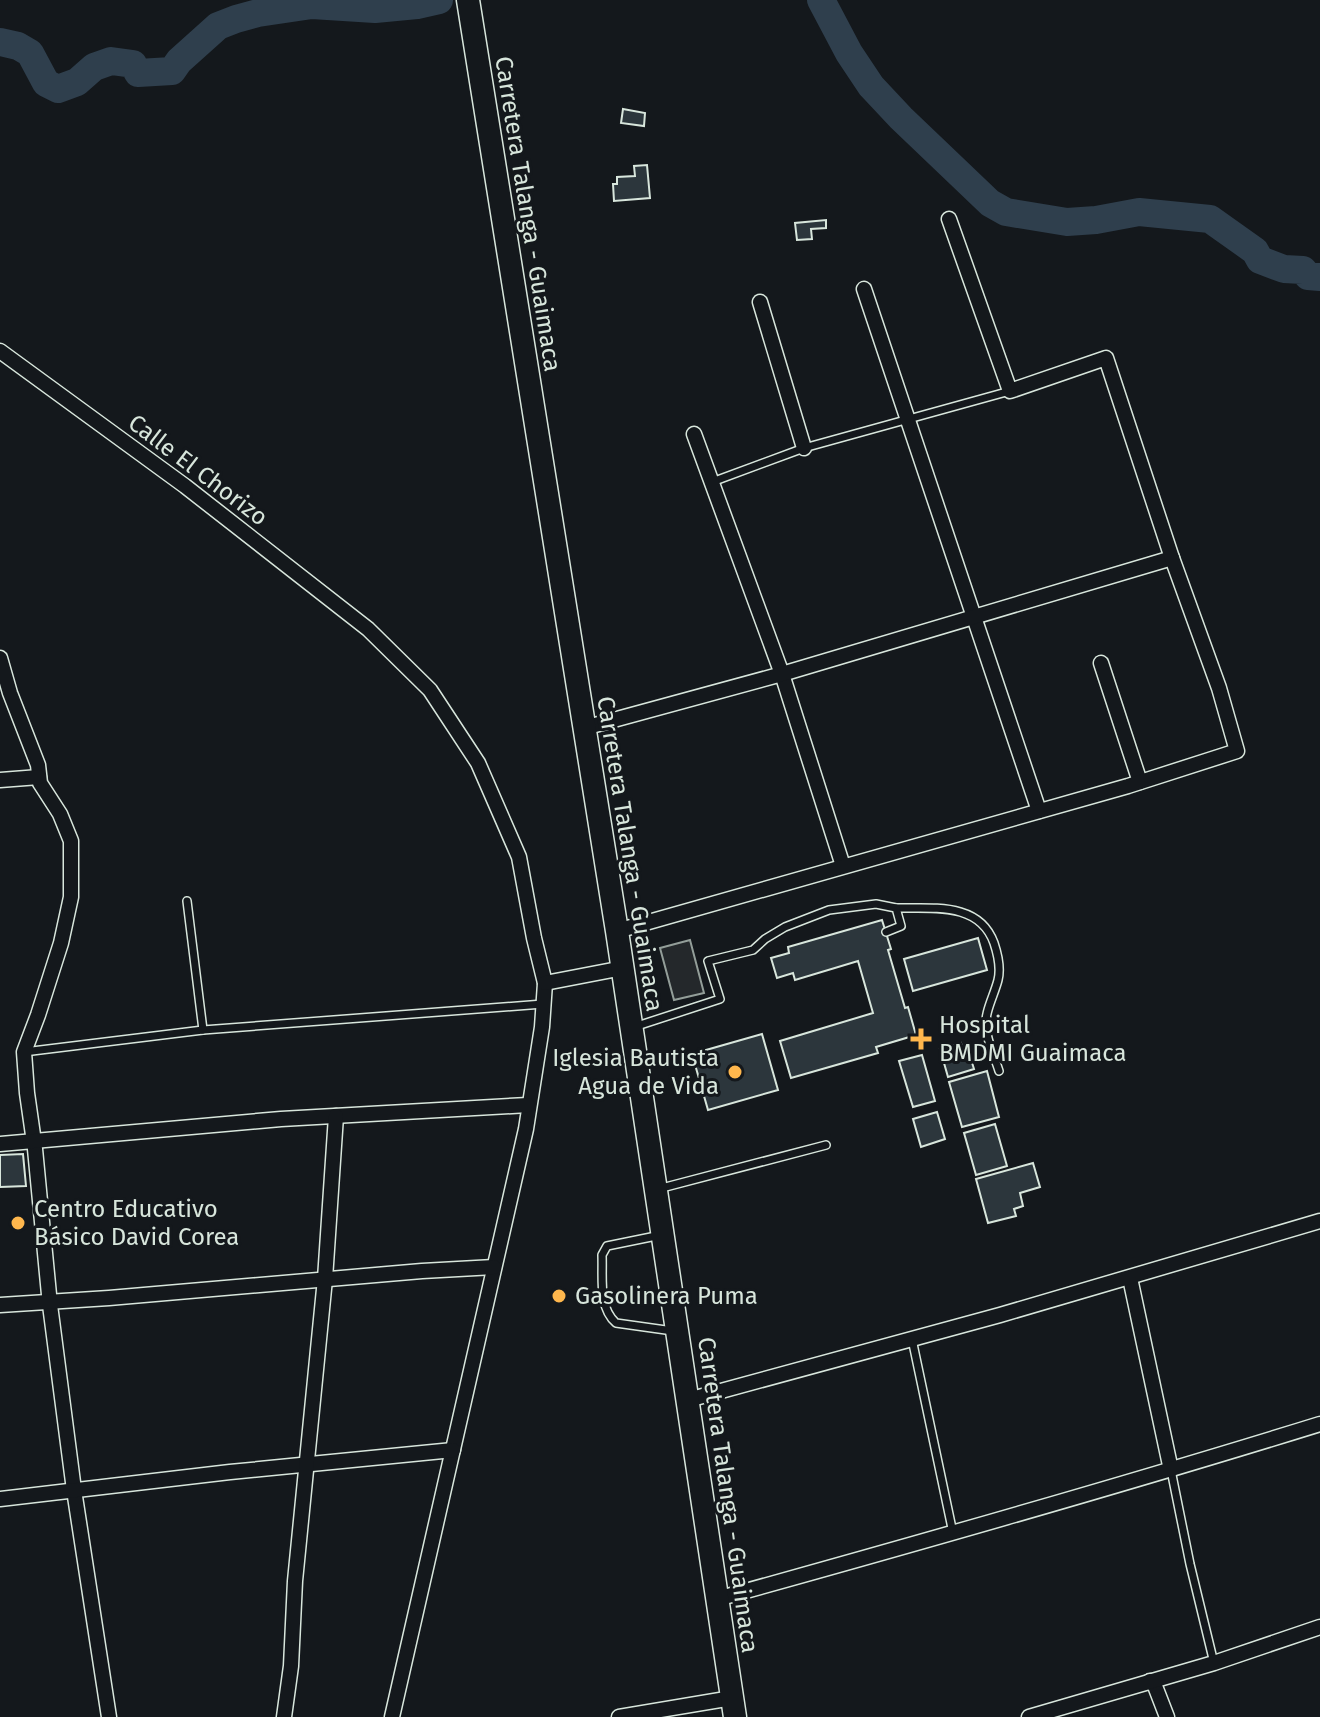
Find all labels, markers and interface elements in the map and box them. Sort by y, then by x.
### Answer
street label: Carretera Talanga - Guaimaca [489,54,567,374]
street label: Calle El Chorizo [123,409,273,531]
street label: Carretera Talanga - Guaimaca [591,694,669,1014]
place label: Hospital BMDMI Guaimaca [939,1011,1127,1067]
marker: Hospital BMDMI Guaimaca [910,1028,932,1050]
place label: Iglesia Bautista Agua de Vida [552,1044,719,1100]
marker: Iglesia Bautista Agua de Vida [726,1063,744,1081]
place label: Centro Educativo Básico David Corea [34,1195,239,1251]
marker: Centro Educativo Básico David Corea [9,1214,27,1232]
place label: Gasolinera Puma [575,1282,758,1310]
marker: Gasolinera Puma [550,1287,568,1305]
street label: Carretera Talanga - Guaimaca [692,1335,764,1655]

